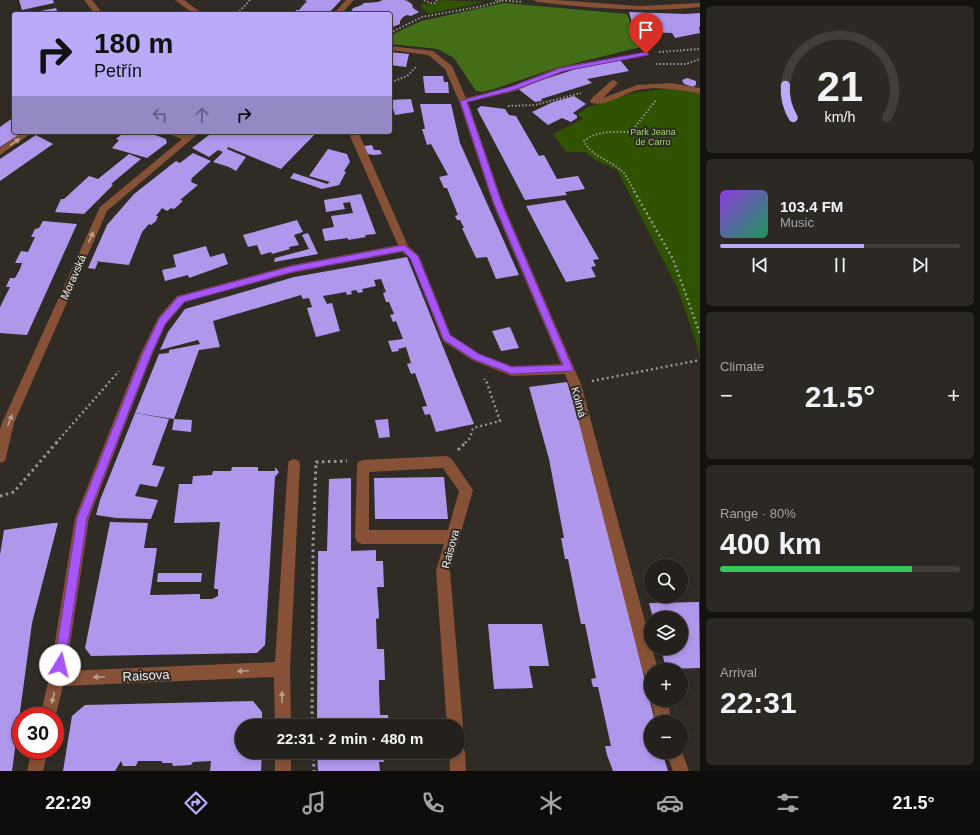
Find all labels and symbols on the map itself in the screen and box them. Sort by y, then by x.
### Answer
pin [629,13,663,54]
park label: Park Jeana de Carro [630,127,676,147]
one-way arrow [9,138,20,146]
one-way arrow [87,231,94,243]
street label: Moravská [58,252,89,301]
street label: Kolmá [569,385,589,419]
one-way arrow [7,413,13,425]
street label: Raisova [439,527,461,570]
position arrow [39,644,81,686]
street label: Raisova [122,667,171,684]
one-way arrow [237,667,249,674]
one-way arrow [92,674,105,680]
one-way arrow [49,691,55,704]
one-way arrow [279,691,286,703]
speed limit sign: 30 [12,707,64,759]

